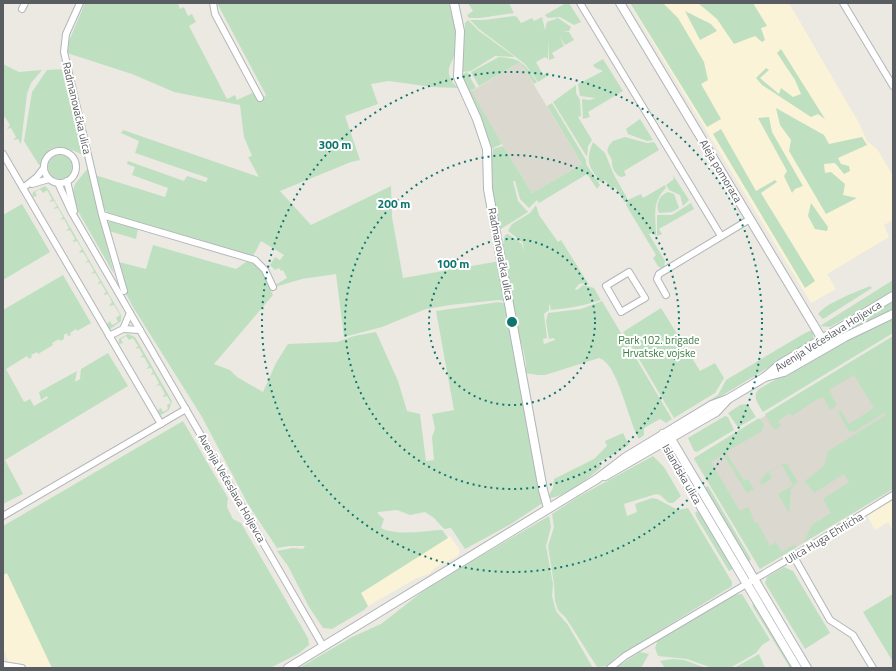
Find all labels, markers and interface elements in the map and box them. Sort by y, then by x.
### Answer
street label: Radmanovačka ulica [59,60,95,156]
text: 300 m [319,135,351,154]
street label: Aleja pomoraca [696,136,746,206]
text: 200 m [378,194,410,213]
street label: Radmanovačka ulica [484,206,518,302]
text: 100 m [437,254,469,273]
street label: Avenija Većeslava Holjevca [772,296,885,375]
centre of rings [505,315,519,329]
park label: Park 102. brigade Hrvatske vojske [618,332,700,361]
street label: Avenija Većeslava Holjevca [194,431,270,546]
street label: Islandska ulica [658,441,706,507]
street label: Ulica Huga Ehrlicha [782,508,866,568]

